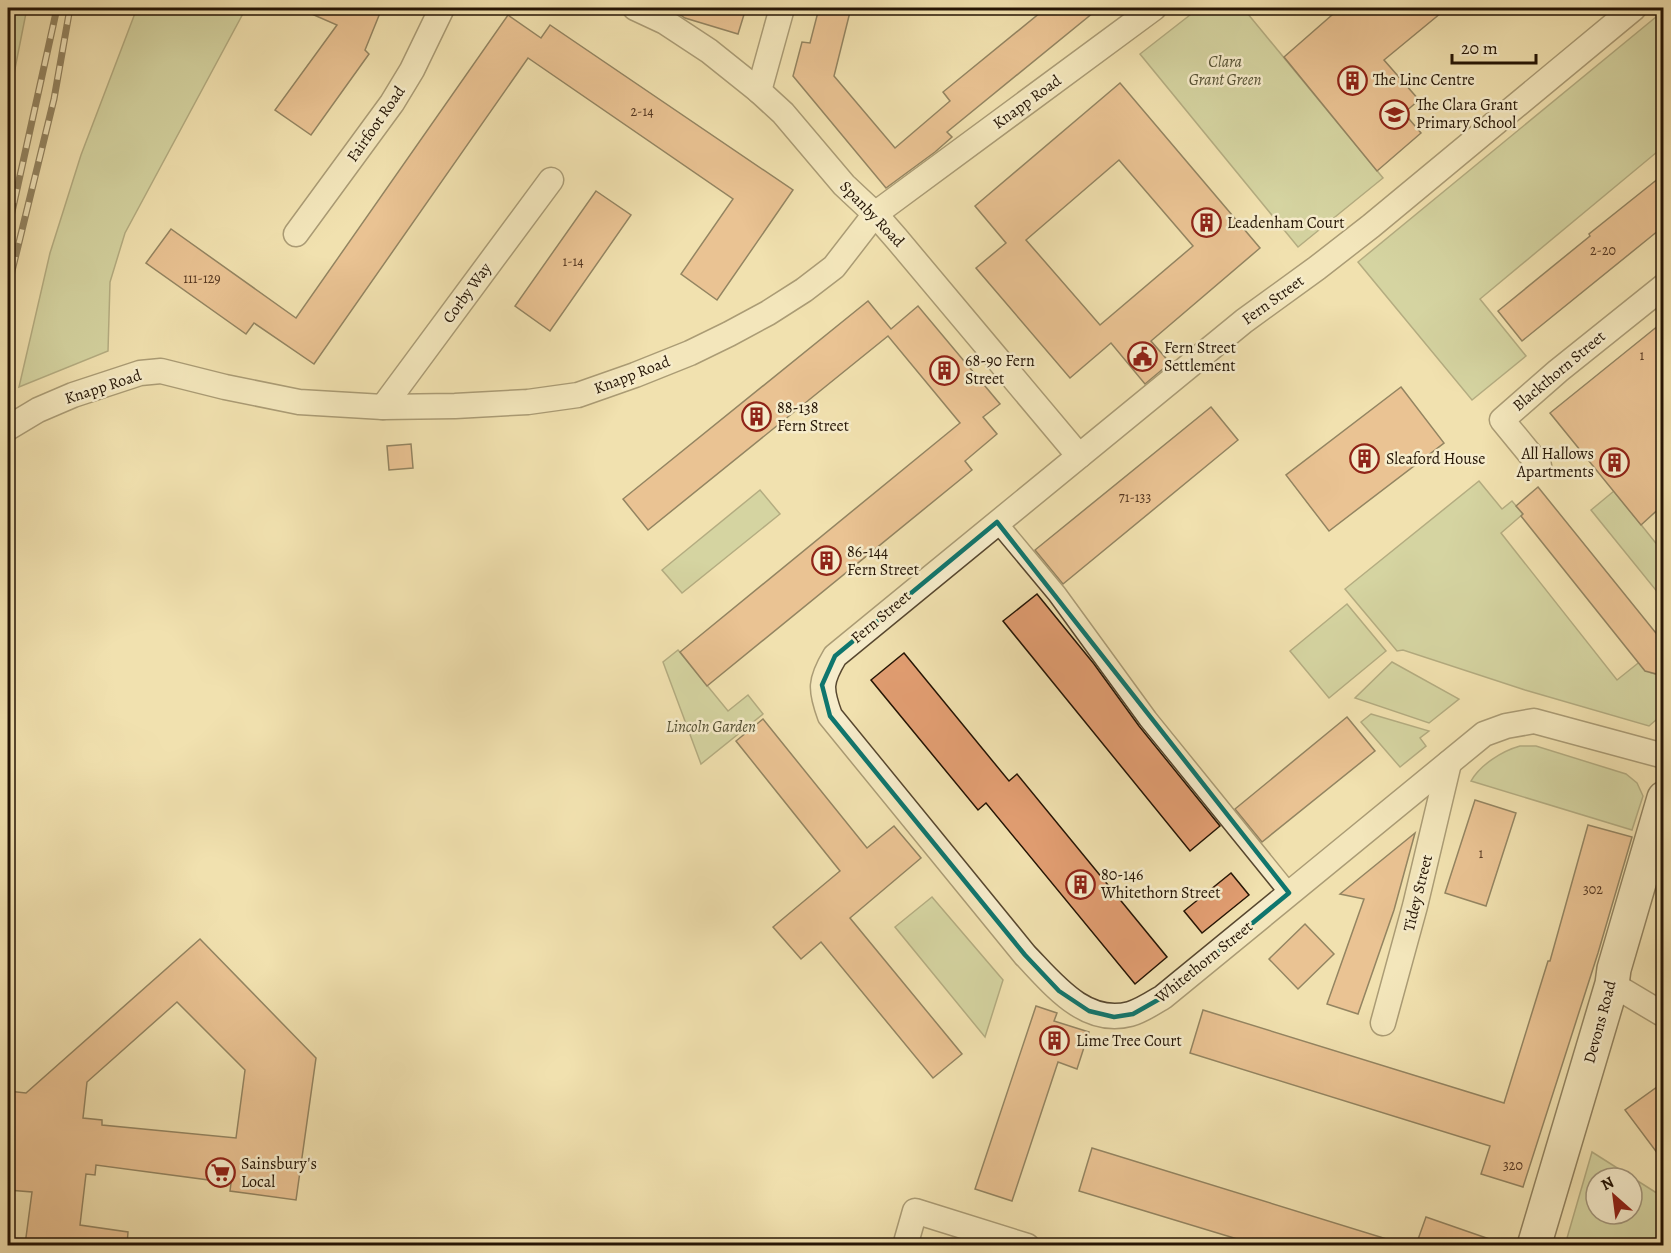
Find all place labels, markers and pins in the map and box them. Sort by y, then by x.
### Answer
building icon: The Linc Centre [1336,64,1368,96]
place label: The Linc Centre [1373,69,1475,91]
place label: The Clara Grant Primary School [1416,94,1518,134]
school or university icon: The Clara Grant Primary School [1379,98,1411,130]
building icon: Leadenham Court [1190,207,1222,239]
place label: Leadenham Court [1227,212,1344,234]
place label: Fern Street Settlement [1164,337,1236,377]
public building icon: Fern Street Settlement [1127,341,1159,373]
place label: 68-90 Fern Street [965,350,1035,390]
building icon: 68-90 Fern Street [928,354,960,386]
place label: 88-138 Fern Street [777,397,849,437]
building icon: 88-138 Fern Street [740,401,772,433]
building icon: Sleaford House [1349,443,1381,475]
place label: All Hallows Apartments [1516,443,1594,483]
building icon: All Hallows Apartments [1599,447,1631,479]
place label: Sleaford House [1386,448,1486,470]
place label: 86-144 Fern Street [847,541,919,581]
building icon: 86-144 Fern Street [810,545,842,577]
place label: 80-146 Whitethorn Street [1100,864,1220,904]
building icon: 80-146 Whitethorn Street [1064,868,1096,900]
building icon: Lime Tree Court [1039,1025,1071,1057]
place label: Lime Tree Court [1076,1030,1182,1052]
place label: Sainsbury's Local [241,1153,317,1193]
supermarket icon: Sainsbury's Local [204,1157,236,1189]

